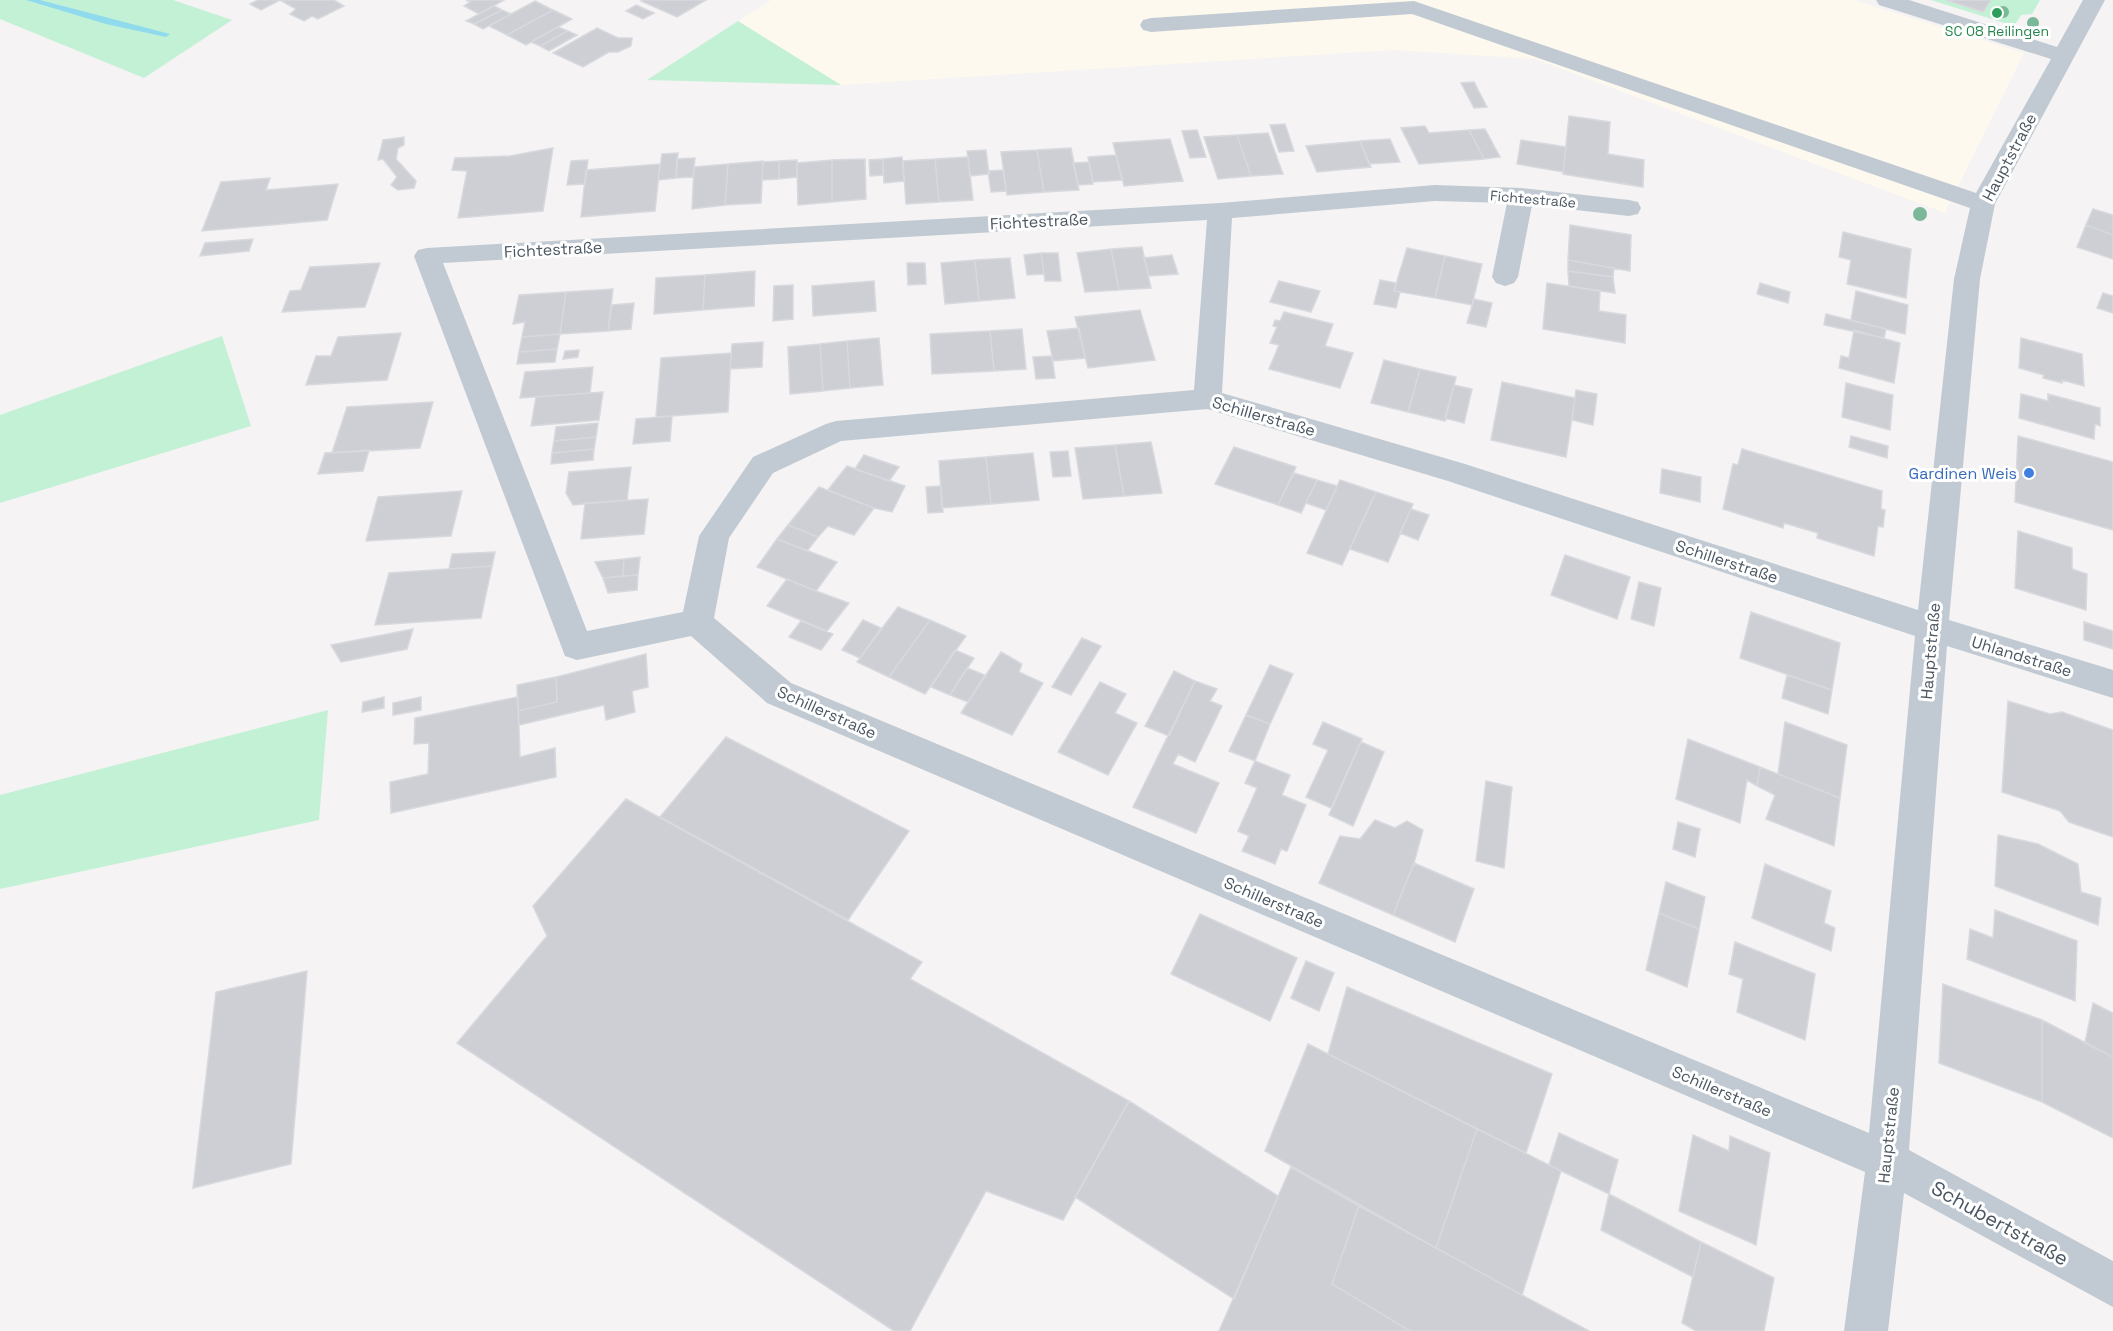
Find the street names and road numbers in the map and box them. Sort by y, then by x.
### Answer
street label: Hauptstraße [1977,110,2041,205]
street label: Fichtestraße [1489,186,1577,212]
street label: Fichtestraße [989,208,1089,235]
street label: Fichtestraße [503,236,603,263]
street label: Schillerstraße [1210,392,1318,441]
street label: Schillerstraße [1673,535,1781,588]
street label: Hauptstraße [1916,602,1945,700]
street label: Uhlandstraße [1969,631,2075,682]
street label: Schillerstraße [774,681,880,744]
street label: Schillerstraße [1221,872,1327,933]
street label: Schillerstraße [1669,1061,1775,1122]
street label: Hauptstraße [1873,1086,1904,1184]
street label: Schubertstraße [1927,1175,2073,1271]

